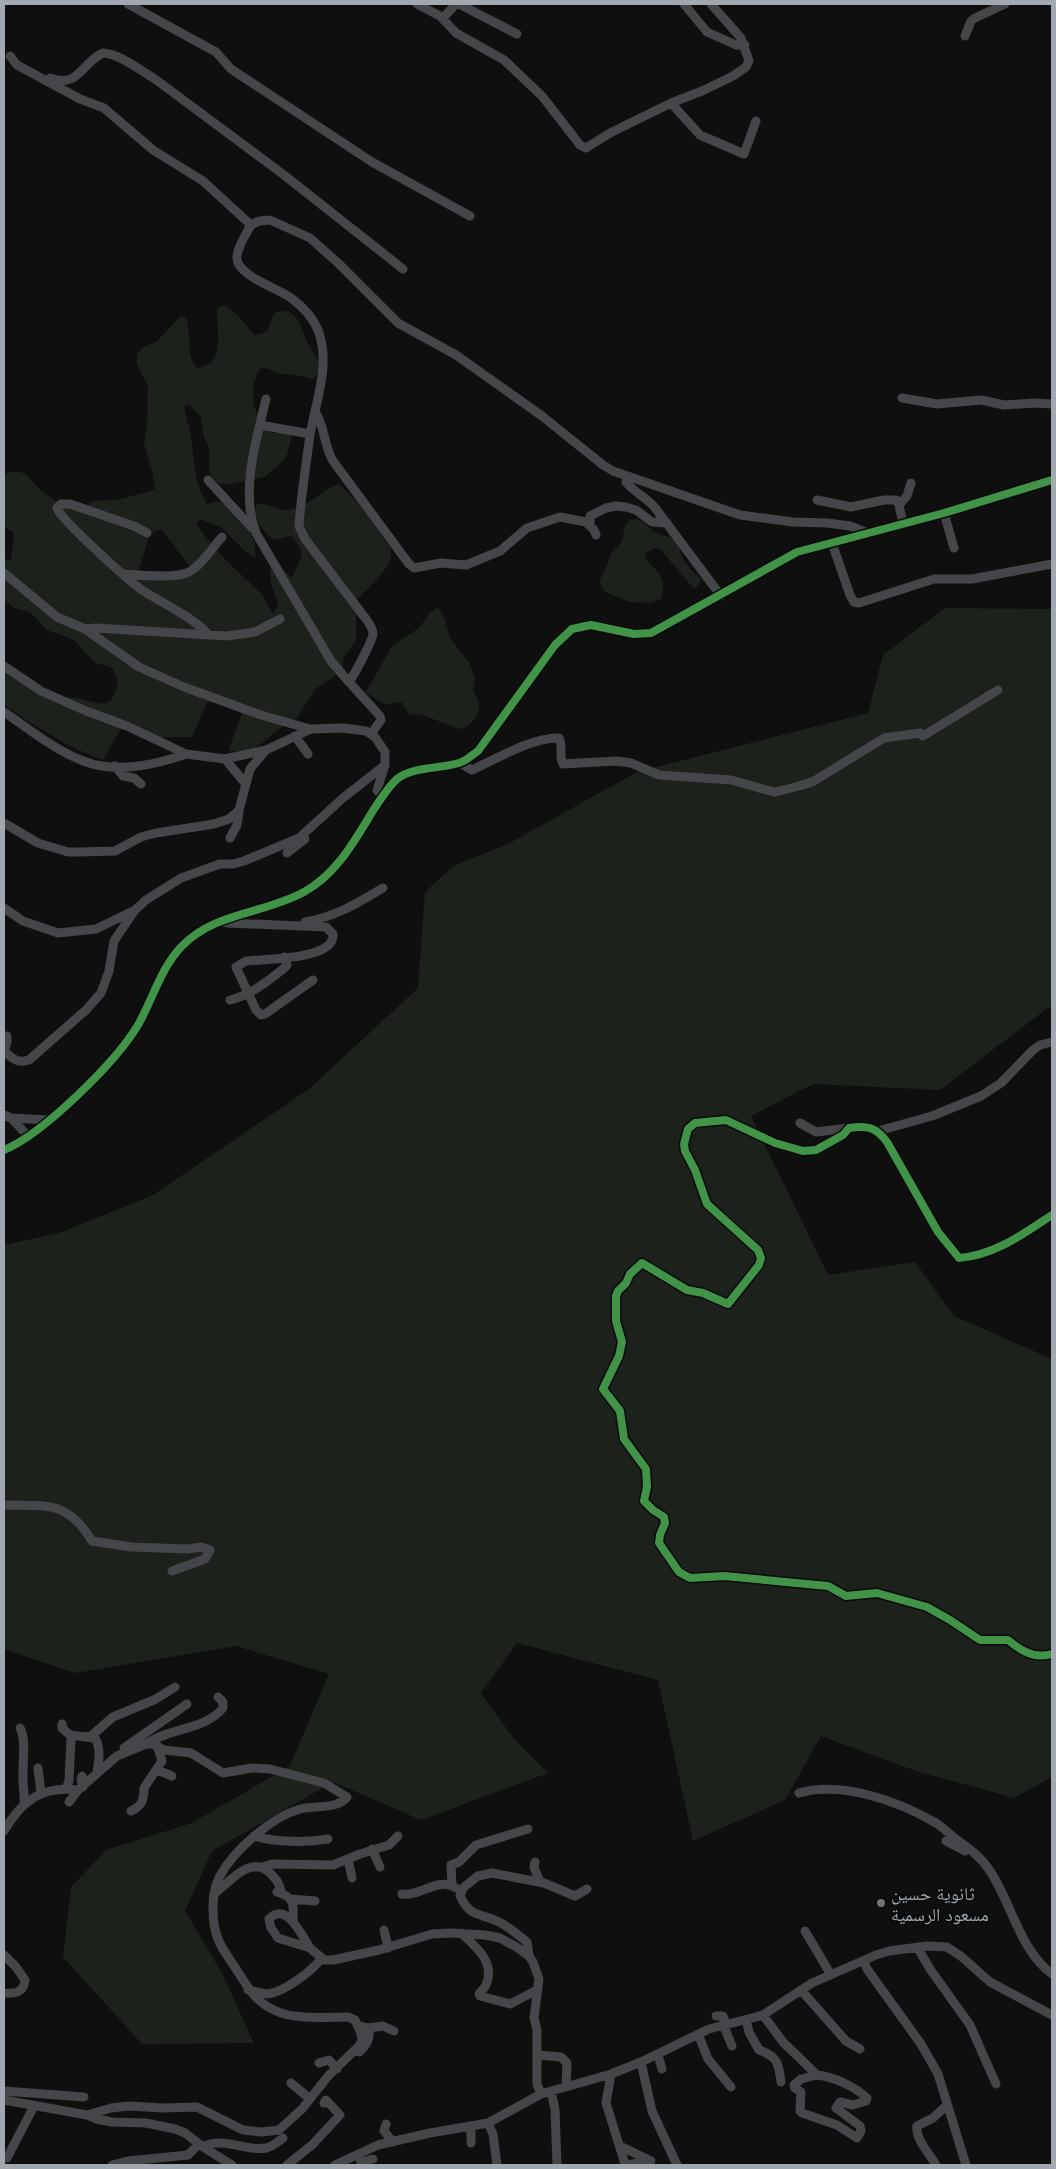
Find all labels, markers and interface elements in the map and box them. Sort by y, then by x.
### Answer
place label: ثانوية حسين مسعود الرسمية [891,1882,989,1926]
marker: ثانوية حسين مسعود الرسمية [875,1897,887,1909]

